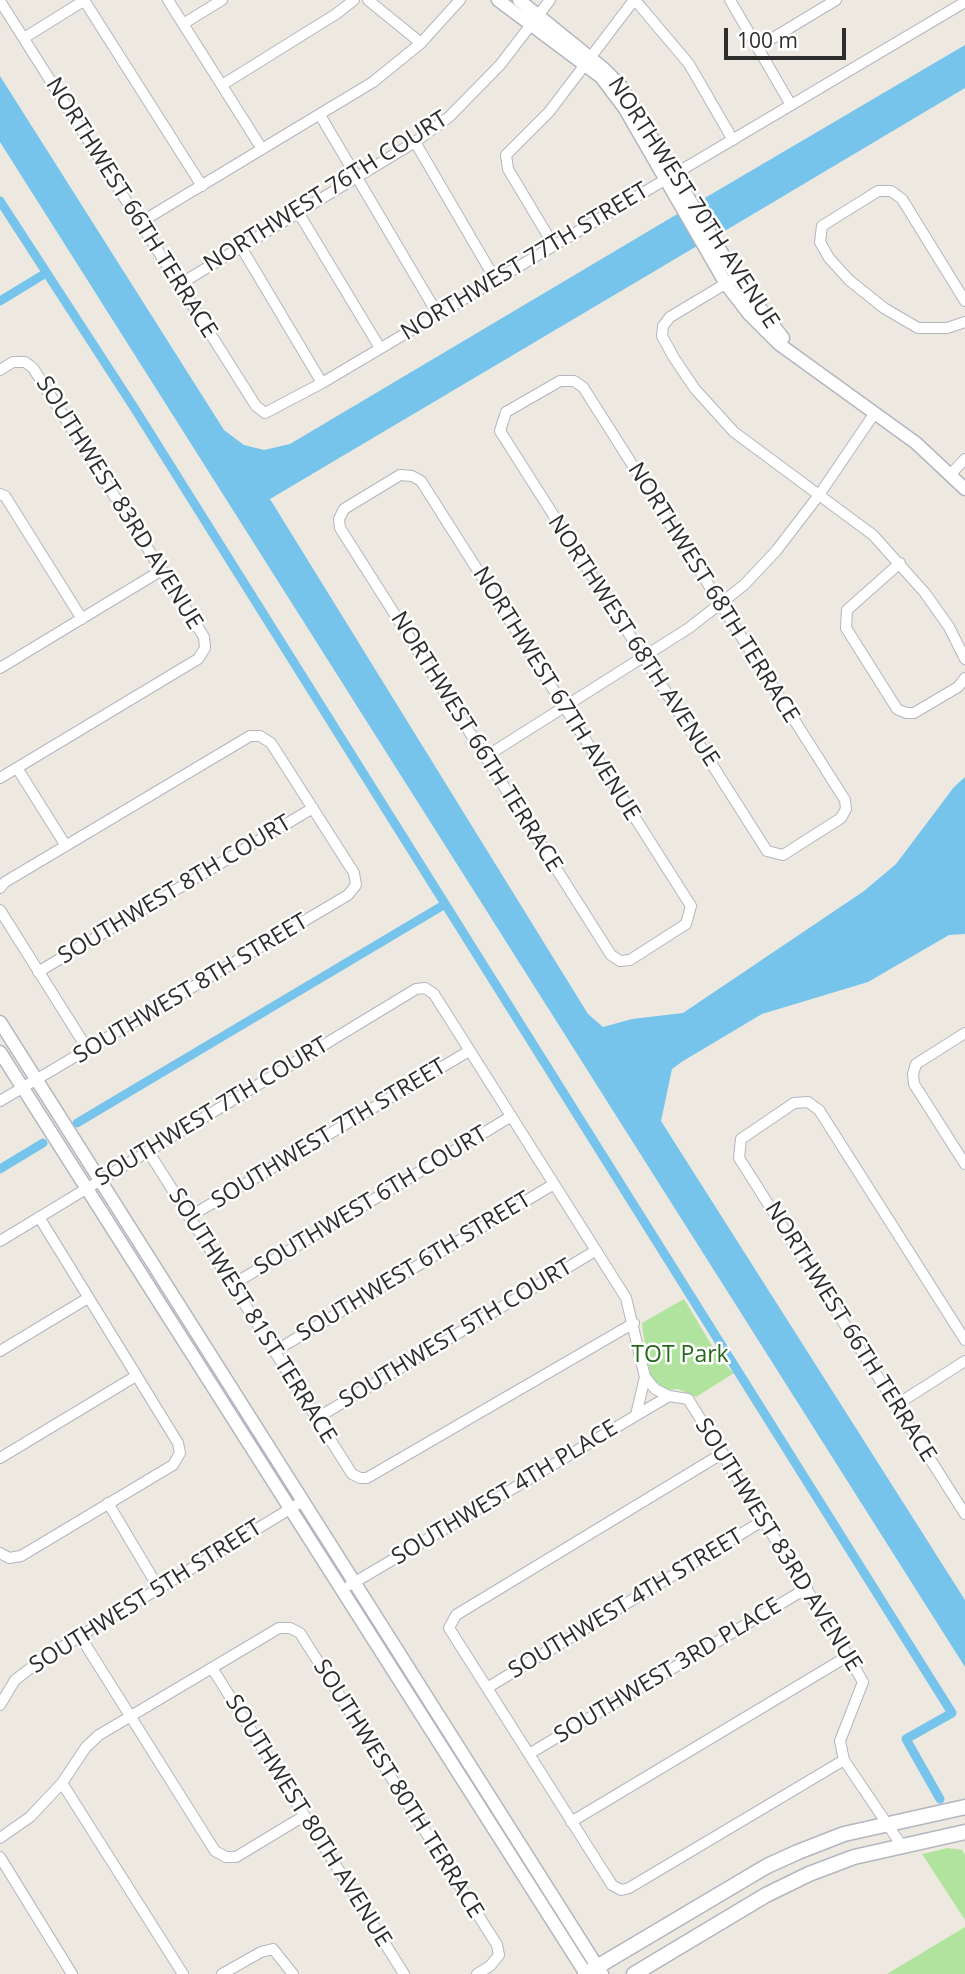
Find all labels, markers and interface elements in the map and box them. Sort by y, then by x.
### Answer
scale bar [727,14,850,58]
text: 100 m [737,26,798,54]
street label: NORTHWEST 70TH AVENUE [601,72,785,334]
street label: NORTHWEST 66TH TERRACE [39,73,223,343]
street label: NORTHWEST 76TH COURT [199,106,453,278]
street label: NORTHWEST 77TH STREET [396,177,654,347]
street label: SOUTHWEST 83RD AVENUE [30,371,208,635]
street label: NORTHWEST 68TH TERRACE [621,458,805,728]
street label: NORTHWEST 68TH AVENUE [541,510,725,772]
street label: NORTHWEST 67TH AVENUE [466,562,646,826]
street label: NORTHWEST 66TH TERRACE [384,607,568,877]
street label: SOUTHWEST 8TH COURT [53,809,297,971]
street label: SOUTHWEST 8TH STREET [69,908,313,1070]
street label: SOUTHWEST 7TH COURT [90,1031,334,1193]
street label: SOUTHWEST 7TH STREET [207,1053,451,1215]
street label: SOUTHWEST 6TH COURT [249,1120,493,1282]
street label: SOUTHWEST 81ST TERRACE [162,1183,342,1449]
street label: SOUTHWEST 6TH STREET [292,1186,536,1348]
street label: NORTHWEST 66TH TERRACE [758,1197,942,1467]
street label: SOUTHWEST 5TH COURT [334,1253,578,1415]
park label: TOT Park [631,1341,729,1369]
street label: SOUTHWEST 83RD AVENUE [689,1413,867,1677]
street label: SOUTHWEST 4TH PLACE [387,1415,623,1571]
street label: SOUTHWEST 5TH STREET [25,1514,267,1680]
street label: SOUTHWEST 4TH STREET [504,1523,748,1685]
street label: SOUTHWEST 3RD PLACE [550,1592,786,1750]
street label: SOUTHWEST 80TH TERRACE [307,1655,489,1923]
street label: SOUTHWEST 80TH AVENUE [219,1690,397,1952]

